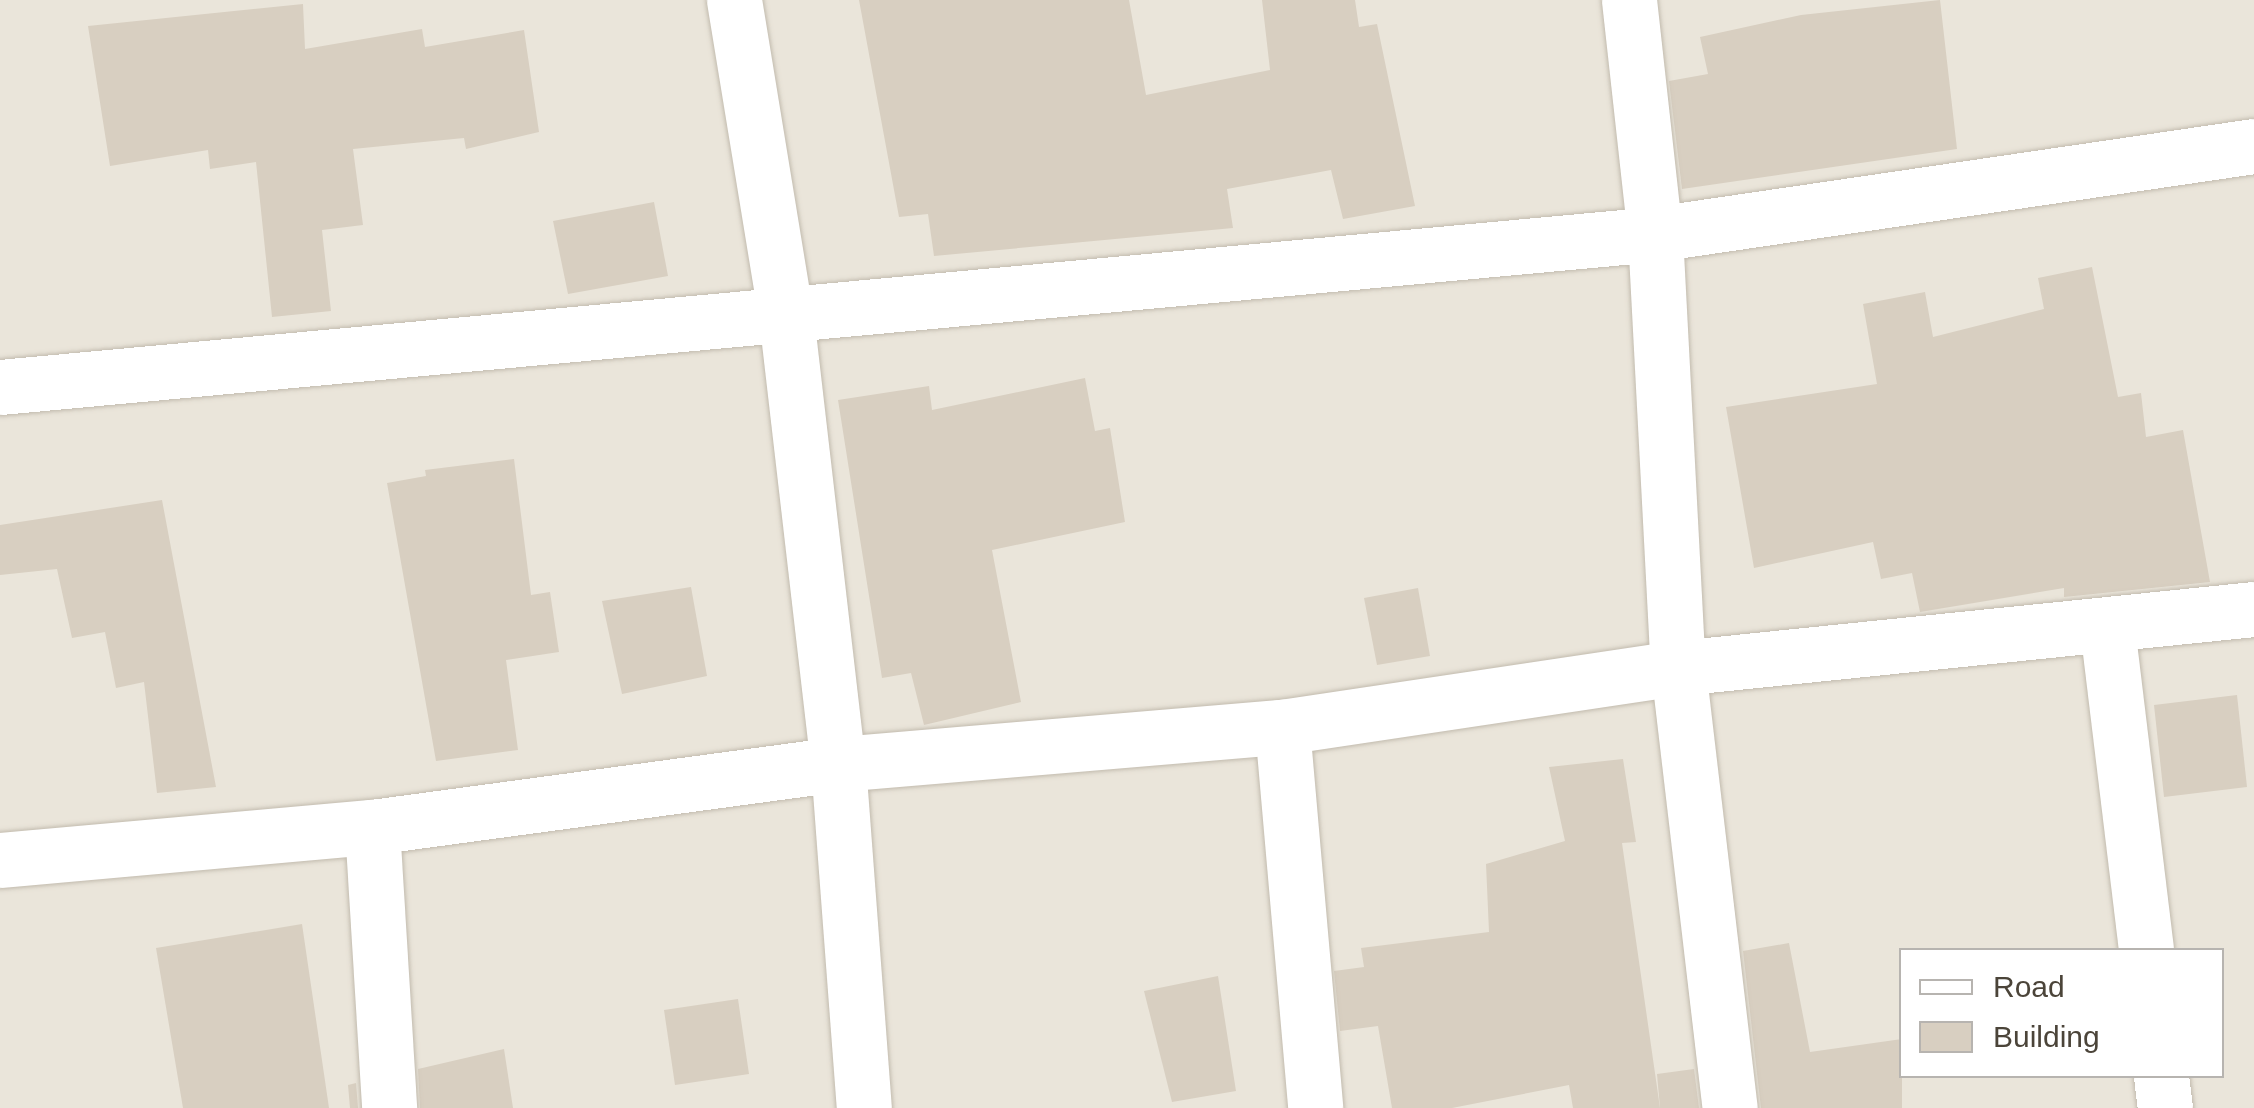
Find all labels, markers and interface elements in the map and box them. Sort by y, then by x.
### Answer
legend [1899,948,2224,1078]
text: Road [1993,970,2065,1003]
text: Building [1993,1020,2100,1053]

